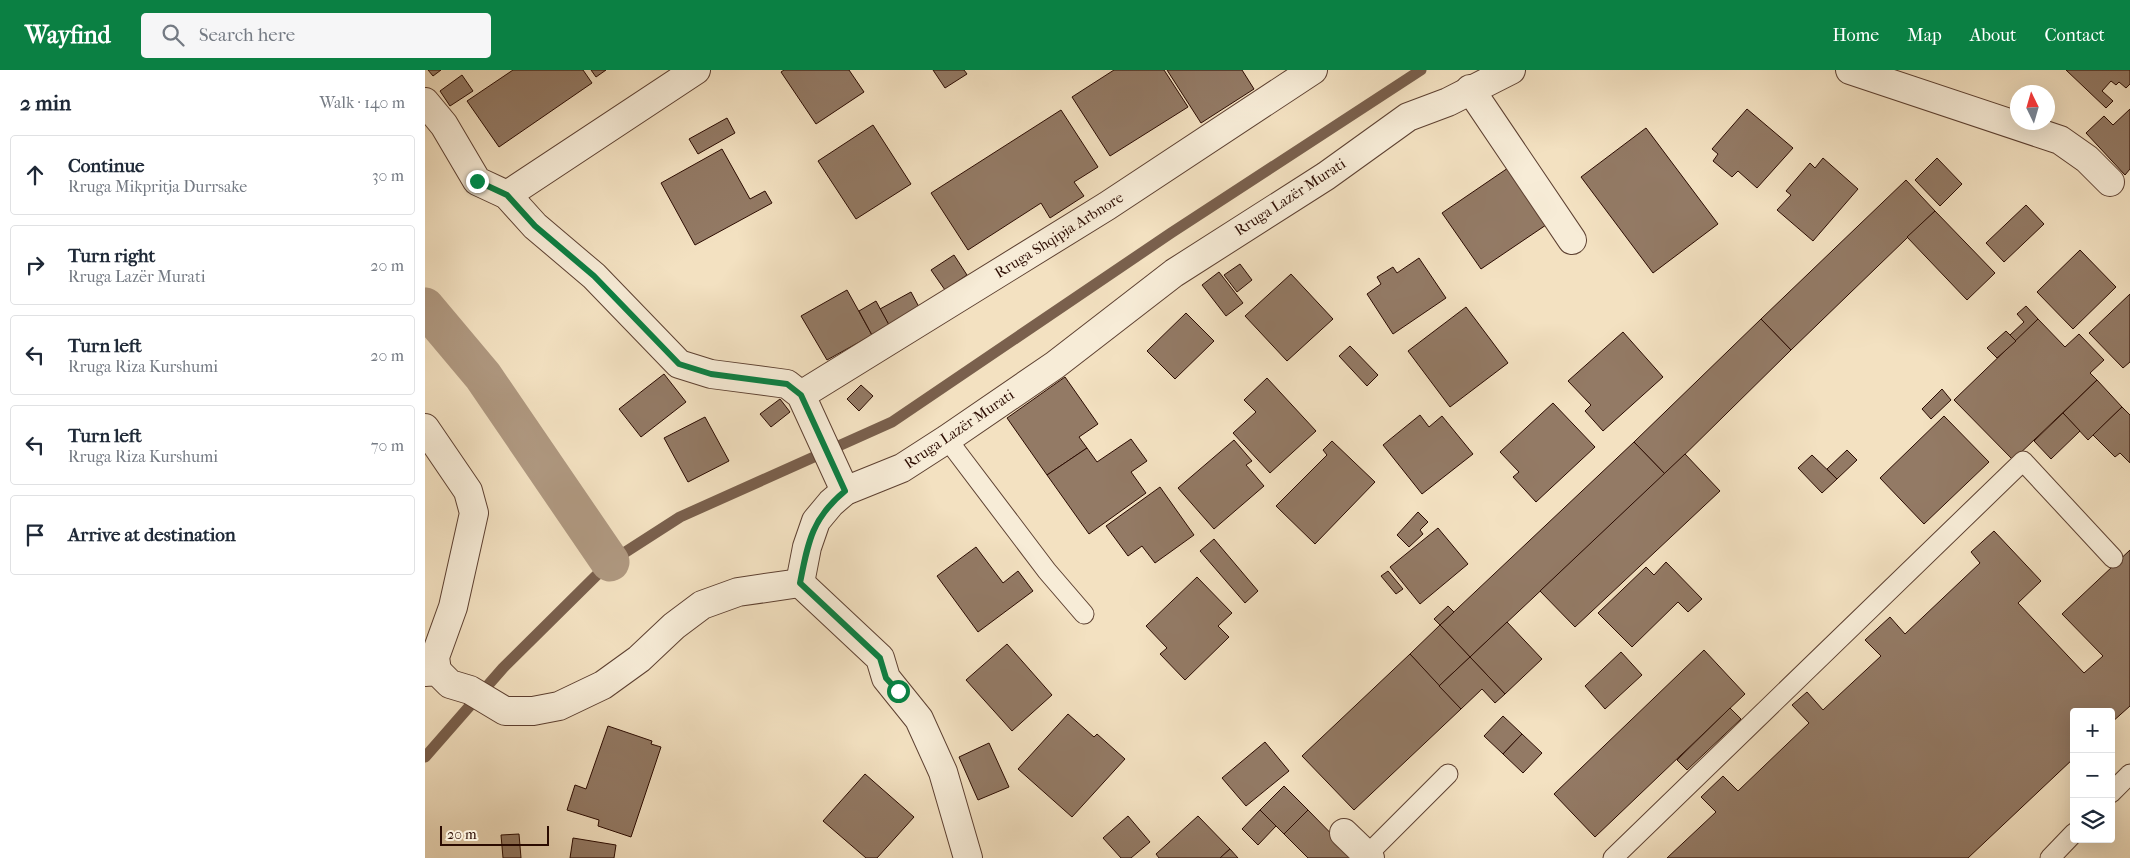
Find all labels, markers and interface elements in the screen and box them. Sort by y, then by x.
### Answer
search box [141,13,491,58]
text: Wayfind [25,21,111,49]
icon: search [159,21,187,49]
text: Search here [199,24,295,46]
text: Home [1832,25,1879,46]
text: Map [1907,25,1942,46]
text: About [1970,25,2016,46]
text: Contact [2044,25,2105,46]
north arrow [2010,85,2055,130]
text: 2 min [20,91,71,115]
text: Walk · 140 m [320,93,405,112]
street label: Rruga Lazër Murati [1231,154,1349,240]
text: Continue [68,155,144,177]
icon: ahead [21,161,49,189]
text: 30 m [372,166,404,185]
route end [466,170,489,193]
text: Rruga Mikpritja Durrsake [68,177,247,196]
street label: Rruga Shqipja Arbnore [991,188,1127,282]
text: Turn right [68,245,155,267]
icon: right [21,251,49,279]
text: 20 m [370,256,404,275]
text: Rruga Lazër Murati [68,267,205,286]
text: Turn left [68,335,142,357]
icon: left [21,341,49,369]
text: 20 m [370,346,404,365]
text: Rruga Riza Kurshumi [68,357,218,376]
street label: Rruga Lazër Murati [901,385,1018,472]
text: Turn left [68,425,142,447]
icon: left [21,431,49,459]
text: 70 m [371,436,404,455]
text: Rruga Riza Kurshumi [68,447,218,466]
icon: arrive [21,521,49,549]
text: Arrive at destination [68,524,236,546]
route start [887,680,910,703]
map controls [2070,708,2115,843]
button: + [2070,708,2115,753]
button: − [2070,753,2115,798]
button: layers [2070,798,2115,843]
scale bar [440,823,549,846]
text: 20 m [447,826,477,843]

